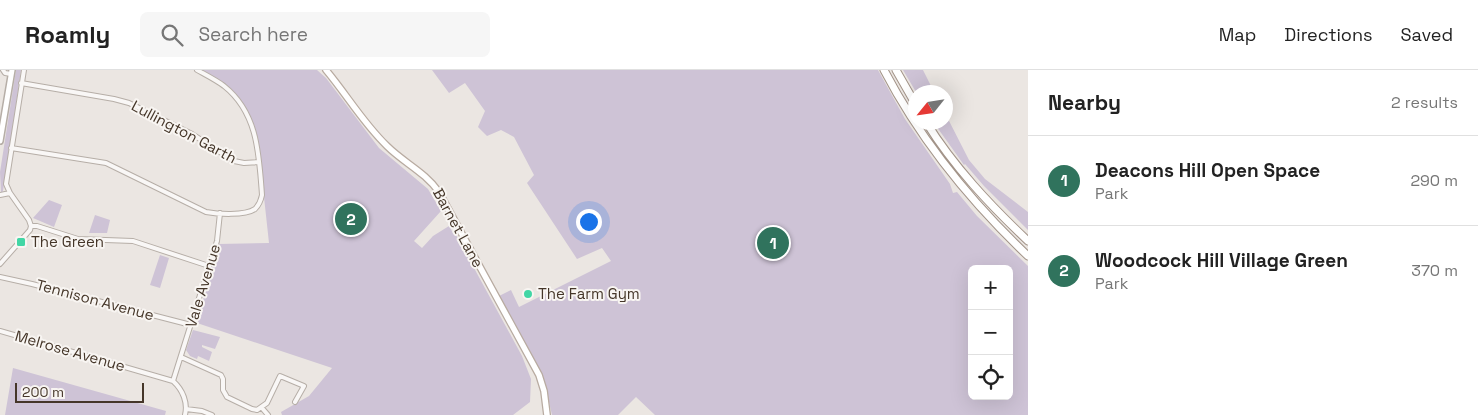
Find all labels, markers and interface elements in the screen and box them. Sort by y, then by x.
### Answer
search box [140,12,490,57]
text: Roamly [25,19,110,50]
icon: search [158,21,186,49]
text: Search here [198,22,308,47]
text: Map [1219,23,1256,46]
text: Directions [1284,23,1373,46]
text: Saved [1401,23,1453,46]
north arrow [908,85,953,130]
text: Nearby [1048,89,1121,116]
text: 2 results [1391,92,1458,113]
street label: Lullington Garth [128,96,240,167]
text: Deacons Hill Open Space [1095,158,1320,183]
text: 1 [1060,170,1068,191]
text: 290 m [1410,170,1458,191]
text: Park [1095,183,1128,204]
street label: Barnet Lane [429,185,488,271]
pin: 2 [335,200,367,238]
your location [576,209,602,235]
pin: 1 [757,224,789,262]
place label: The Green [31,232,104,251]
marker: The Green [15,236,27,248]
street label: Vale Avenue [181,242,224,330]
text: Woodcock Hill Village Green [1095,248,1348,273]
text: 2 [1059,260,1069,281]
text: 370 m [1411,260,1458,281]
map controls [968,265,1013,400]
button: + [968,265,1013,310]
text: Park [1095,273,1128,294]
street label: Tennison Avenue [34,275,156,324]
place label: The Farm Gym [538,284,640,303]
marker: The Farm Gym [522,288,534,300]
button: − [968,310,1013,355]
street label: Melrose Avenue [13,326,127,375]
button: locate [968,355,1013,400]
scale bar [15,380,144,403]
text: 200 m [22,383,64,401]

